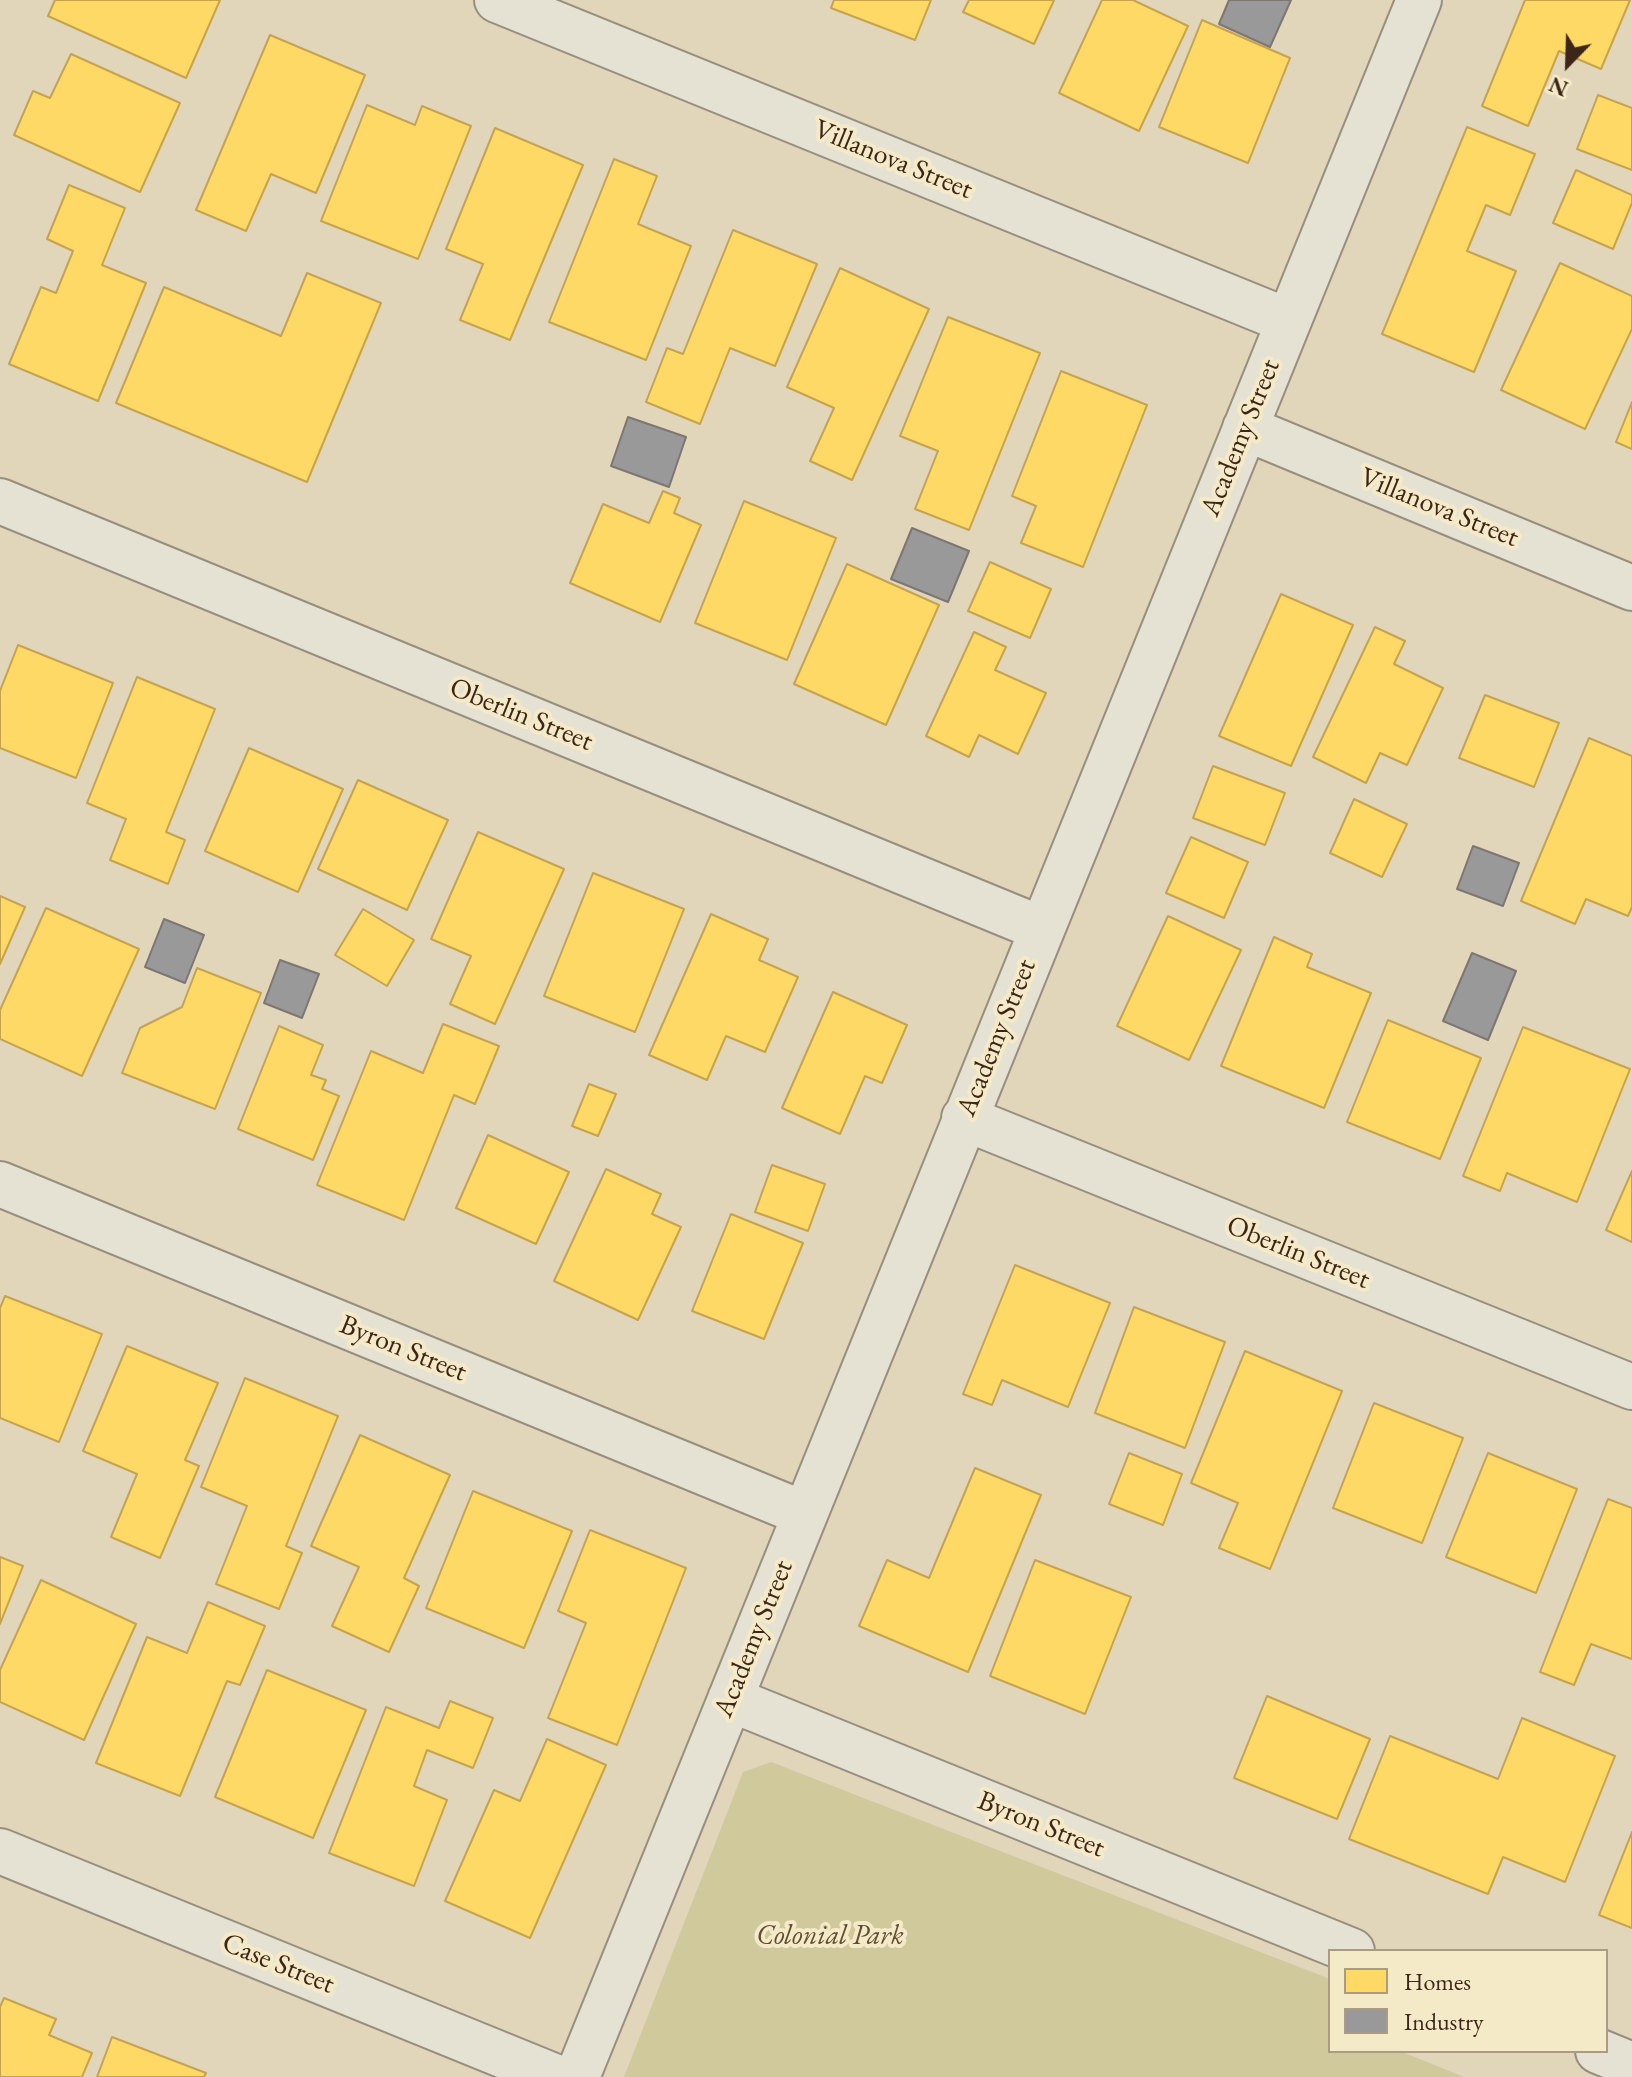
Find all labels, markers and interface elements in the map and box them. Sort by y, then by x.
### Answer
north arrow [1528,24,1608,104]
text: N [1545,70,1572,103]
street label: Villanova Street [809,113,977,207]
street label: Academy Street [1194,354,1288,522]
street label: Villanova Street [1355,461,1523,555]
street label: Oberlin Street [444,671,598,759]
street label: Academy Street [950,954,1044,1122]
street label: Oberlin Street [1221,1209,1375,1297]
street label: Byron Street [335,1308,471,1390]
street label: Academy Street [707,1555,801,1723]
street label: Byron Street [973,1784,1109,1866]
park label: Colonial Park [756,1919,904,1953]
street label: Case Street [217,1926,339,2002]
legend [1328,1949,1608,2053]
text: Homes [1404,1966,1471,1997]
text: Industry [1404,2006,1483,2037]

